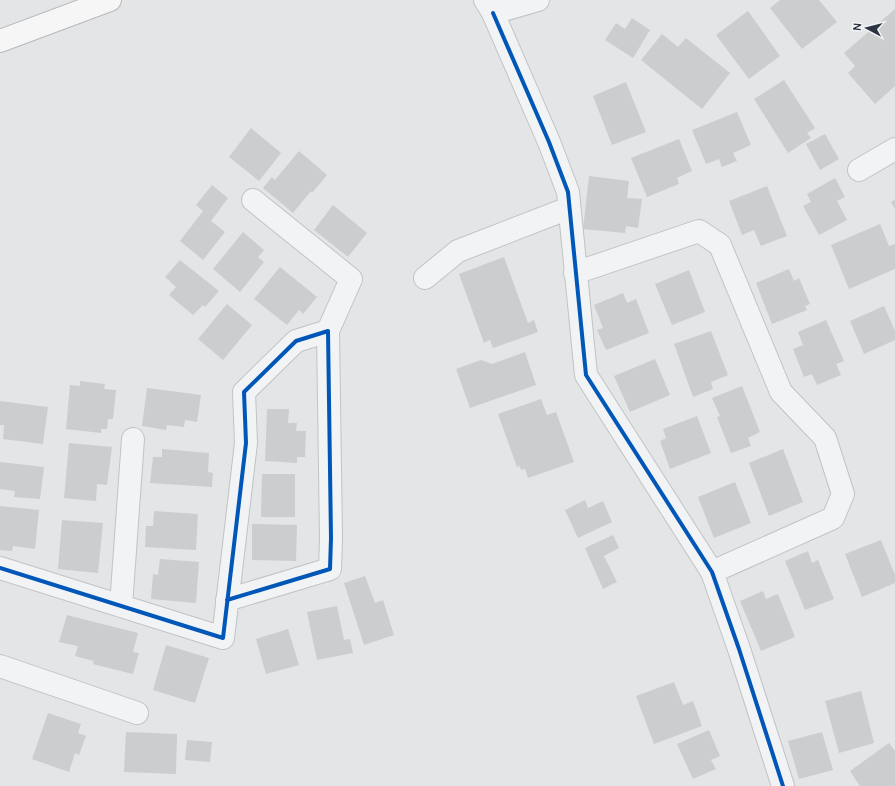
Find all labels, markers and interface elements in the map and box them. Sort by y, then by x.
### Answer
north arrow [847,8,887,48]
text: N [851,22,865,32]

